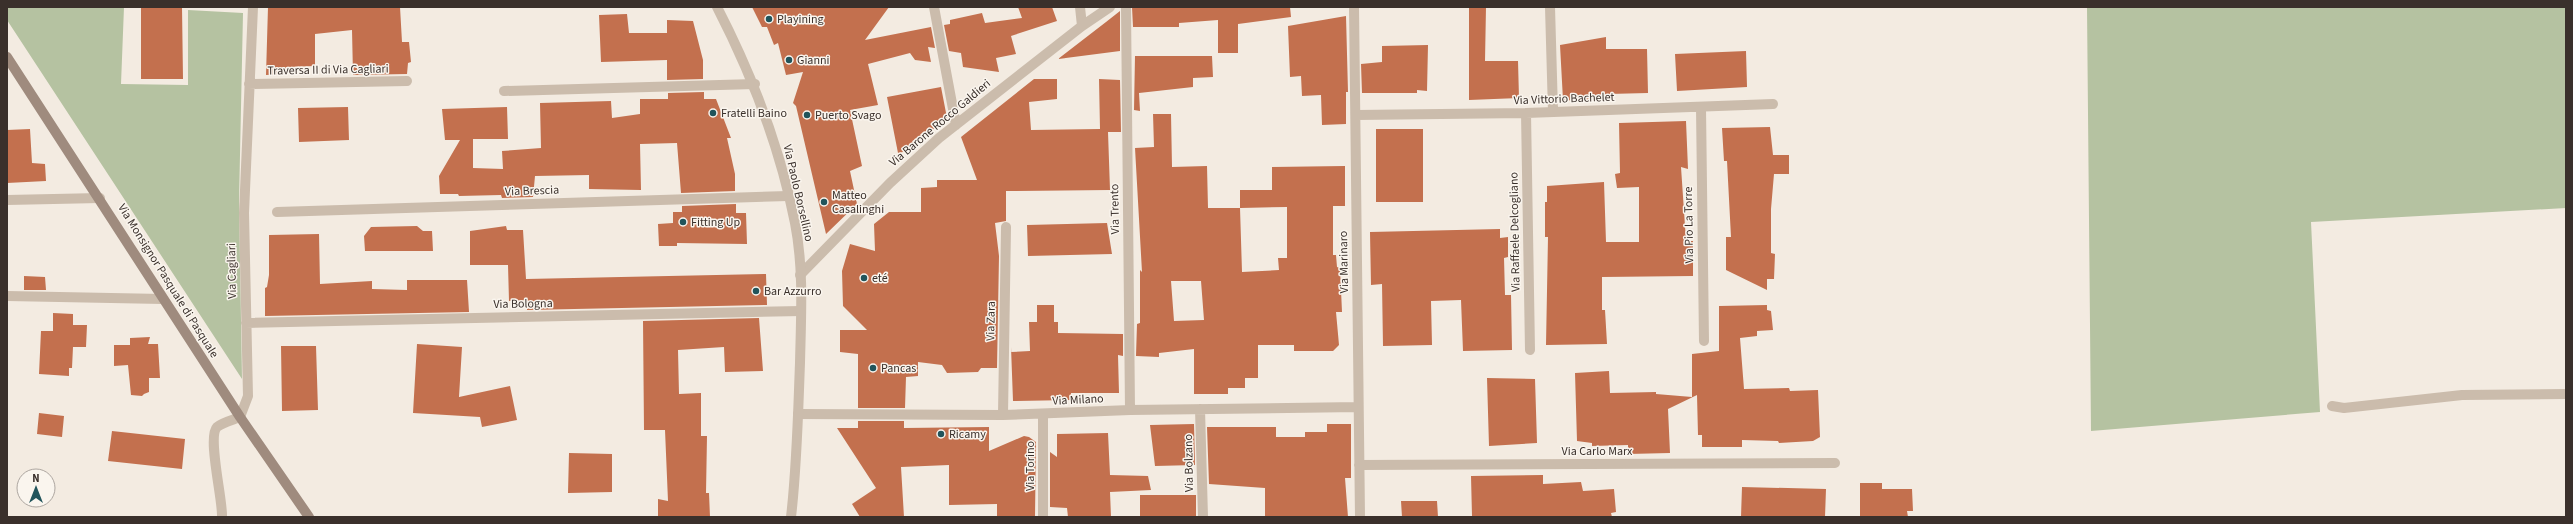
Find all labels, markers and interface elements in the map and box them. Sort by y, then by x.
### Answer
place label: Playining [777,11,824,28]
marker: Playining [764,14,774,24]
place label: Gianni [797,52,830,69]
marker: Gianni [784,55,794,65]
street label: Traversa II di Via Cagliari [267,60,389,80]
street label: Via Barone Rocco Galdieri [886,75,994,171]
street label: Via Vittorio Bachelet [1513,89,1615,109]
place label: Fratelli Baino [721,105,787,122]
place label: Puerto Svago [815,107,881,124]
marker: Fratelli Baino [708,108,718,118]
marker: Puerto Svago [802,110,812,120]
street label: Via Paolo Borsellino [779,143,817,243]
street label: Via Raffaele Delcogliano [1505,172,1525,292]
street label: Via Brescia [505,182,559,200]
street label: Via Trento [1106,184,1124,234]
street label: Via Pio La Torre [1680,186,1698,264]
place label: Matteo Casalinghi [832,187,884,218]
marker: Matteo Casalinghi [819,197,829,207]
street label: Via Monsignor Pasquale di Pasquale [113,201,223,361]
place label: Fitting Up [691,214,740,231]
marker: Fitting Up [678,217,688,227]
street label: Via Marinaro [1335,231,1353,293]
street label: Via Cagliari [223,243,241,299]
place label: eté [872,270,888,287]
marker: eté [859,273,869,283]
place label: Bar Azzurro [764,283,822,300]
marker: Bar Azzurro [751,286,761,296]
street label: Via Bologna [493,295,553,313]
street label: Via Zara [982,301,1000,341]
place label: Pancas [881,360,916,377]
marker: Pancas [868,363,878,373]
street label: Via Milano [1052,390,1104,410]
place label: Ricamy [949,426,986,443]
marker: Ricamy [936,429,946,439]
street label: Via Bolzano [1180,434,1198,492]
street label: Via Torino [1022,441,1039,491]
street label: Via Carlo Marx [1562,443,1633,460]
north arrow [16,468,56,508]
text: N [32,471,40,486]

